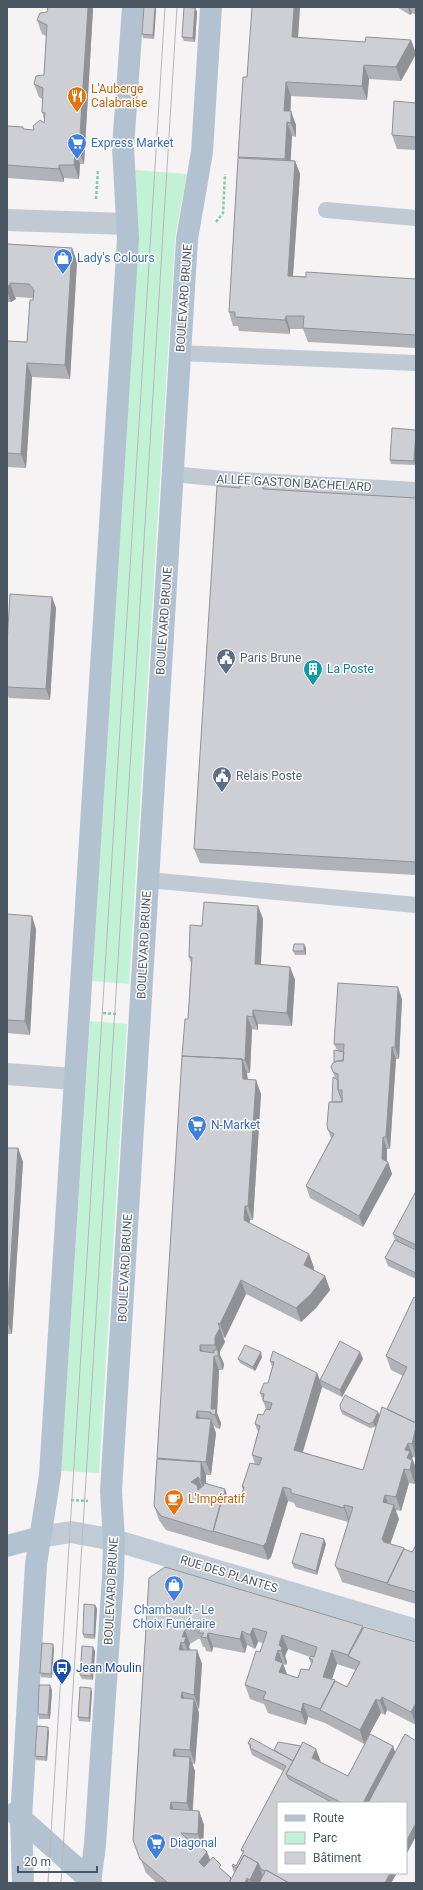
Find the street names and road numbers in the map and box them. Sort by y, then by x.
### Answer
street label: BOULEVARD BRUNE [173,243,195,352]
street label: ALLÉE GASTON BACHELARD [216,471,372,494]
street label: BOULEVARD BRUNE [153,566,175,675]
street label: BOULEVARD BRUNE [134,890,154,999]
street label: BOULEVARD BRUNE [115,1213,135,1322]
street label: BOULEVARD BRUNE [101,1536,121,1645]
street label: RUE DES PLANTES [179,1553,279,1595]

